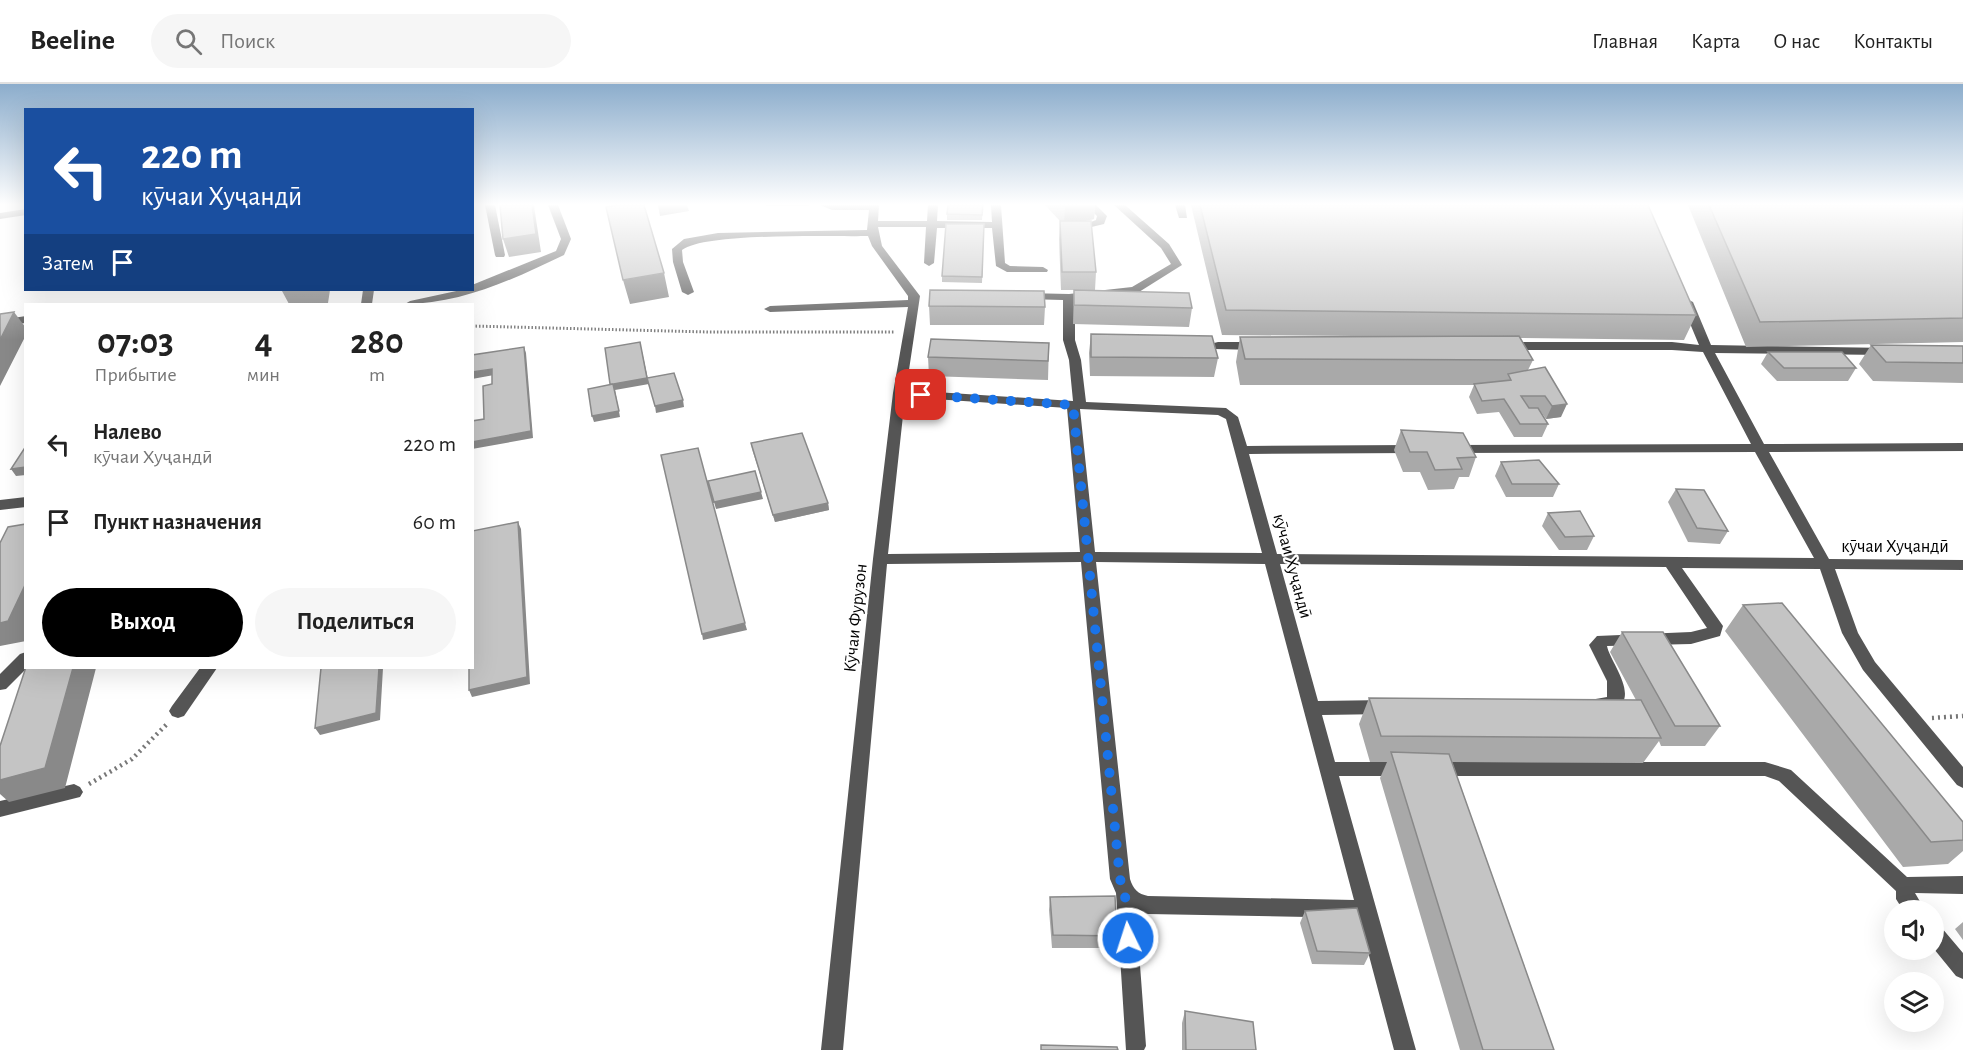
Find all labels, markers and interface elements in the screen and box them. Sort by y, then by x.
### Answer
search box [151,14,571,68]
icon: search [172,25,205,58]
text: Beeline [30,27,115,55]
text: Поиск [220,30,275,52]
text: Главная [1592,31,1658,52]
text: Карта [1691,31,1740,52]
text: О нас [1773,31,1820,52]
text: Контакты [1853,31,1933,52]
icon: left [42,132,120,210]
text: 220 m [141,134,243,176]
text: кӯчаи Хуҷандӣ [141,183,302,210]
icon: arrive [106,246,139,279]
text: Затем [42,252,94,274]
text: 07:03 [97,324,174,360]
text: 4 [254,324,273,360]
text: 280 [350,324,404,360]
text: Прибытие [94,365,177,385]
text: мин [247,365,280,385]
text: m [369,365,385,385]
pin [895,369,946,420]
icon: arrive [904,378,937,411]
text: Налево [93,421,162,443]
icon: left [42,428,75,461]
text: 220 m [403,433,456,455]
text: кӯчаи Хуҷандӣ [93,447,213,467]
icon: arrive [42,506,75,539]
text: Пункт назначения [93,511,262,533]
text: 60 m [413,511,456,533]
street label: кӯчаи Хуҷандӣ [1269,512,1315,621]
street label: кӯчаи Хуҷандӣ [1841,538,1949,556]
street label: Кӯчаи Фурузон [841,563,871,674]
button: Выход [42,588,243,657]
button: Поделиться [255,588,456,657]
map controls [1884,900,1944,1032]
button: sound [1884,900,1944,960]
position arrow [1096,906,1160,970]
button: layers [1884,972,1944,1032]

